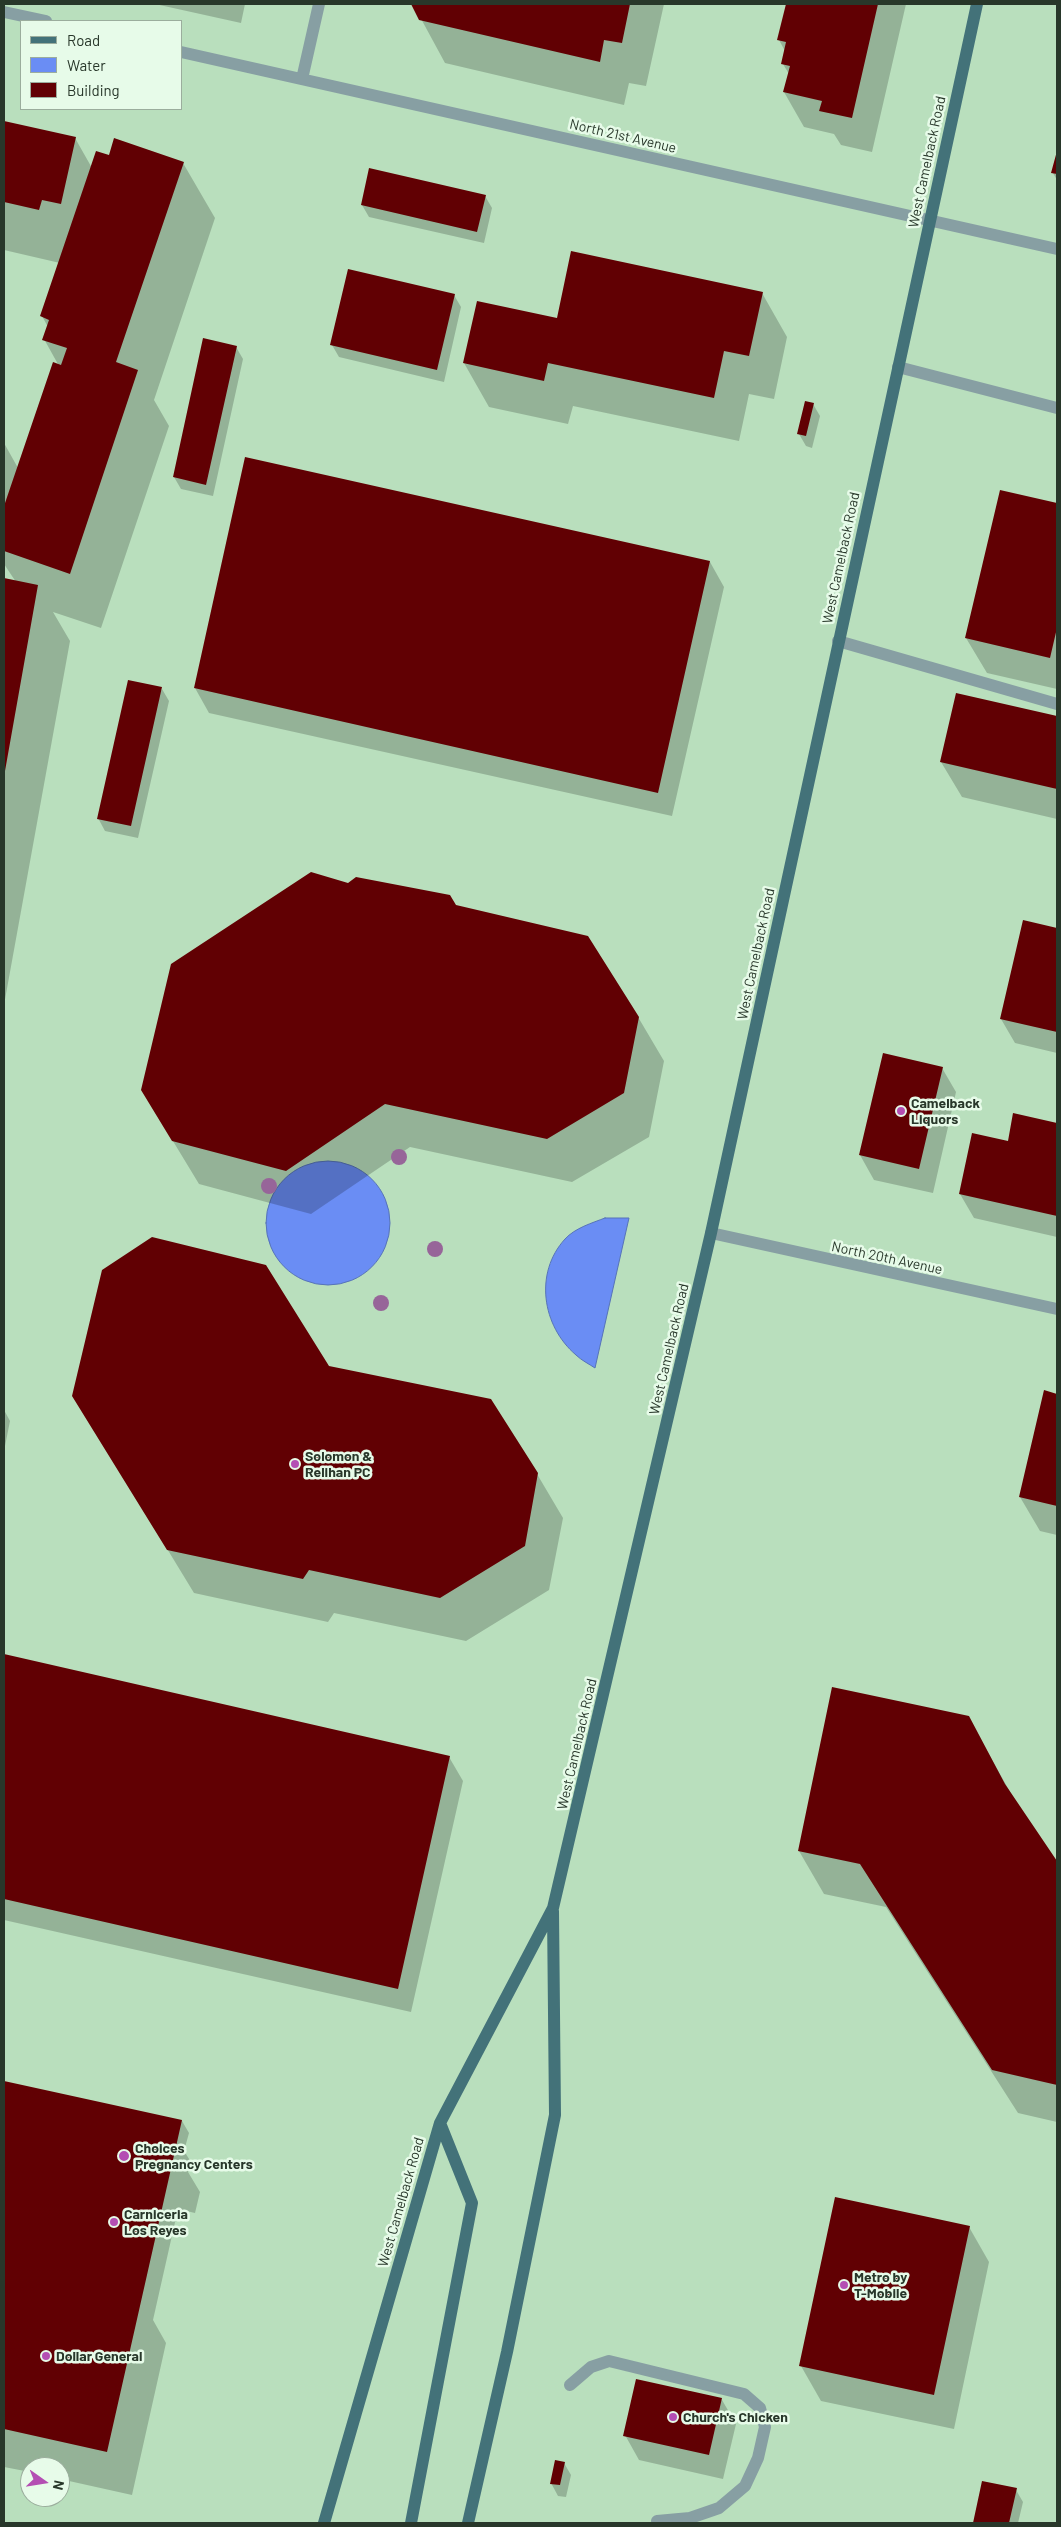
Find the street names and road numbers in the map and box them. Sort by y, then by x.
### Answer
street label: West Camelback Road [905,95,949,229]
street label: North 21st Avenue [568,116,678,156]
street label: West Camelback Road [819,491,863,625]
street label: West Camelback Road [734,887,778,1021]
street label: North 20th Avenue [830,1238,944,1278]
street label: West Camelback Road [646,1282,692,1416]
street label: West Camelback Road [554,1677,600,1811]
street label: West Camelback Road [374,2135,428,2269]

